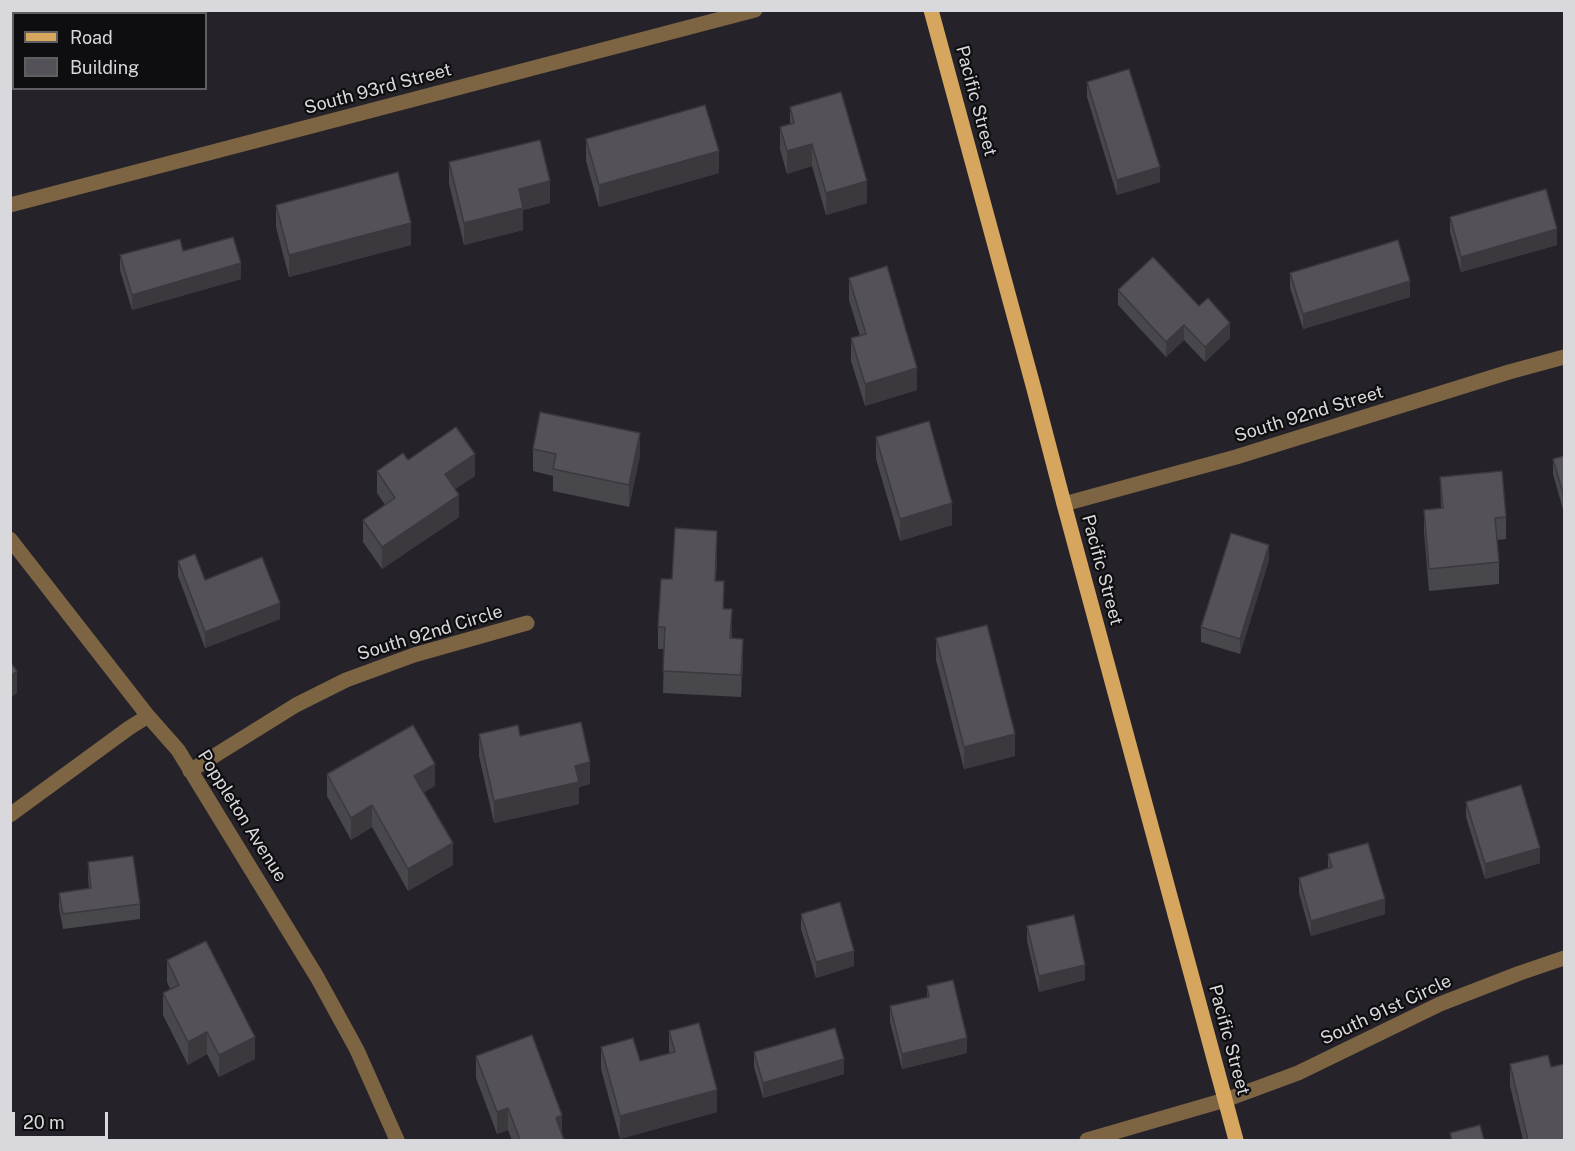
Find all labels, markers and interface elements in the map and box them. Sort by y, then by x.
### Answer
legend [12,12,207,90]
text: Road [70,27,113,48]
street label: Pacific Street [951,43,1001,159]
text: Building [70,57,139,78]
street label: South 93rd Street [302,59,454,119]
street label: South 92nd Street [1232,381,1386,447]
street label: Pacific Street [1077,512,1127,628]
street label: South 92nd Circle [355,601,505,665]
street label: Poppleton Avenue [193,746,291,886]
street label: South 91st Circle [1317,970,1455,1050]
street label: Pacific Street [1204,982,1254,1098]
scale bar [15,1100,111,1138]
text: 20 m [23,1112,65,1133]

